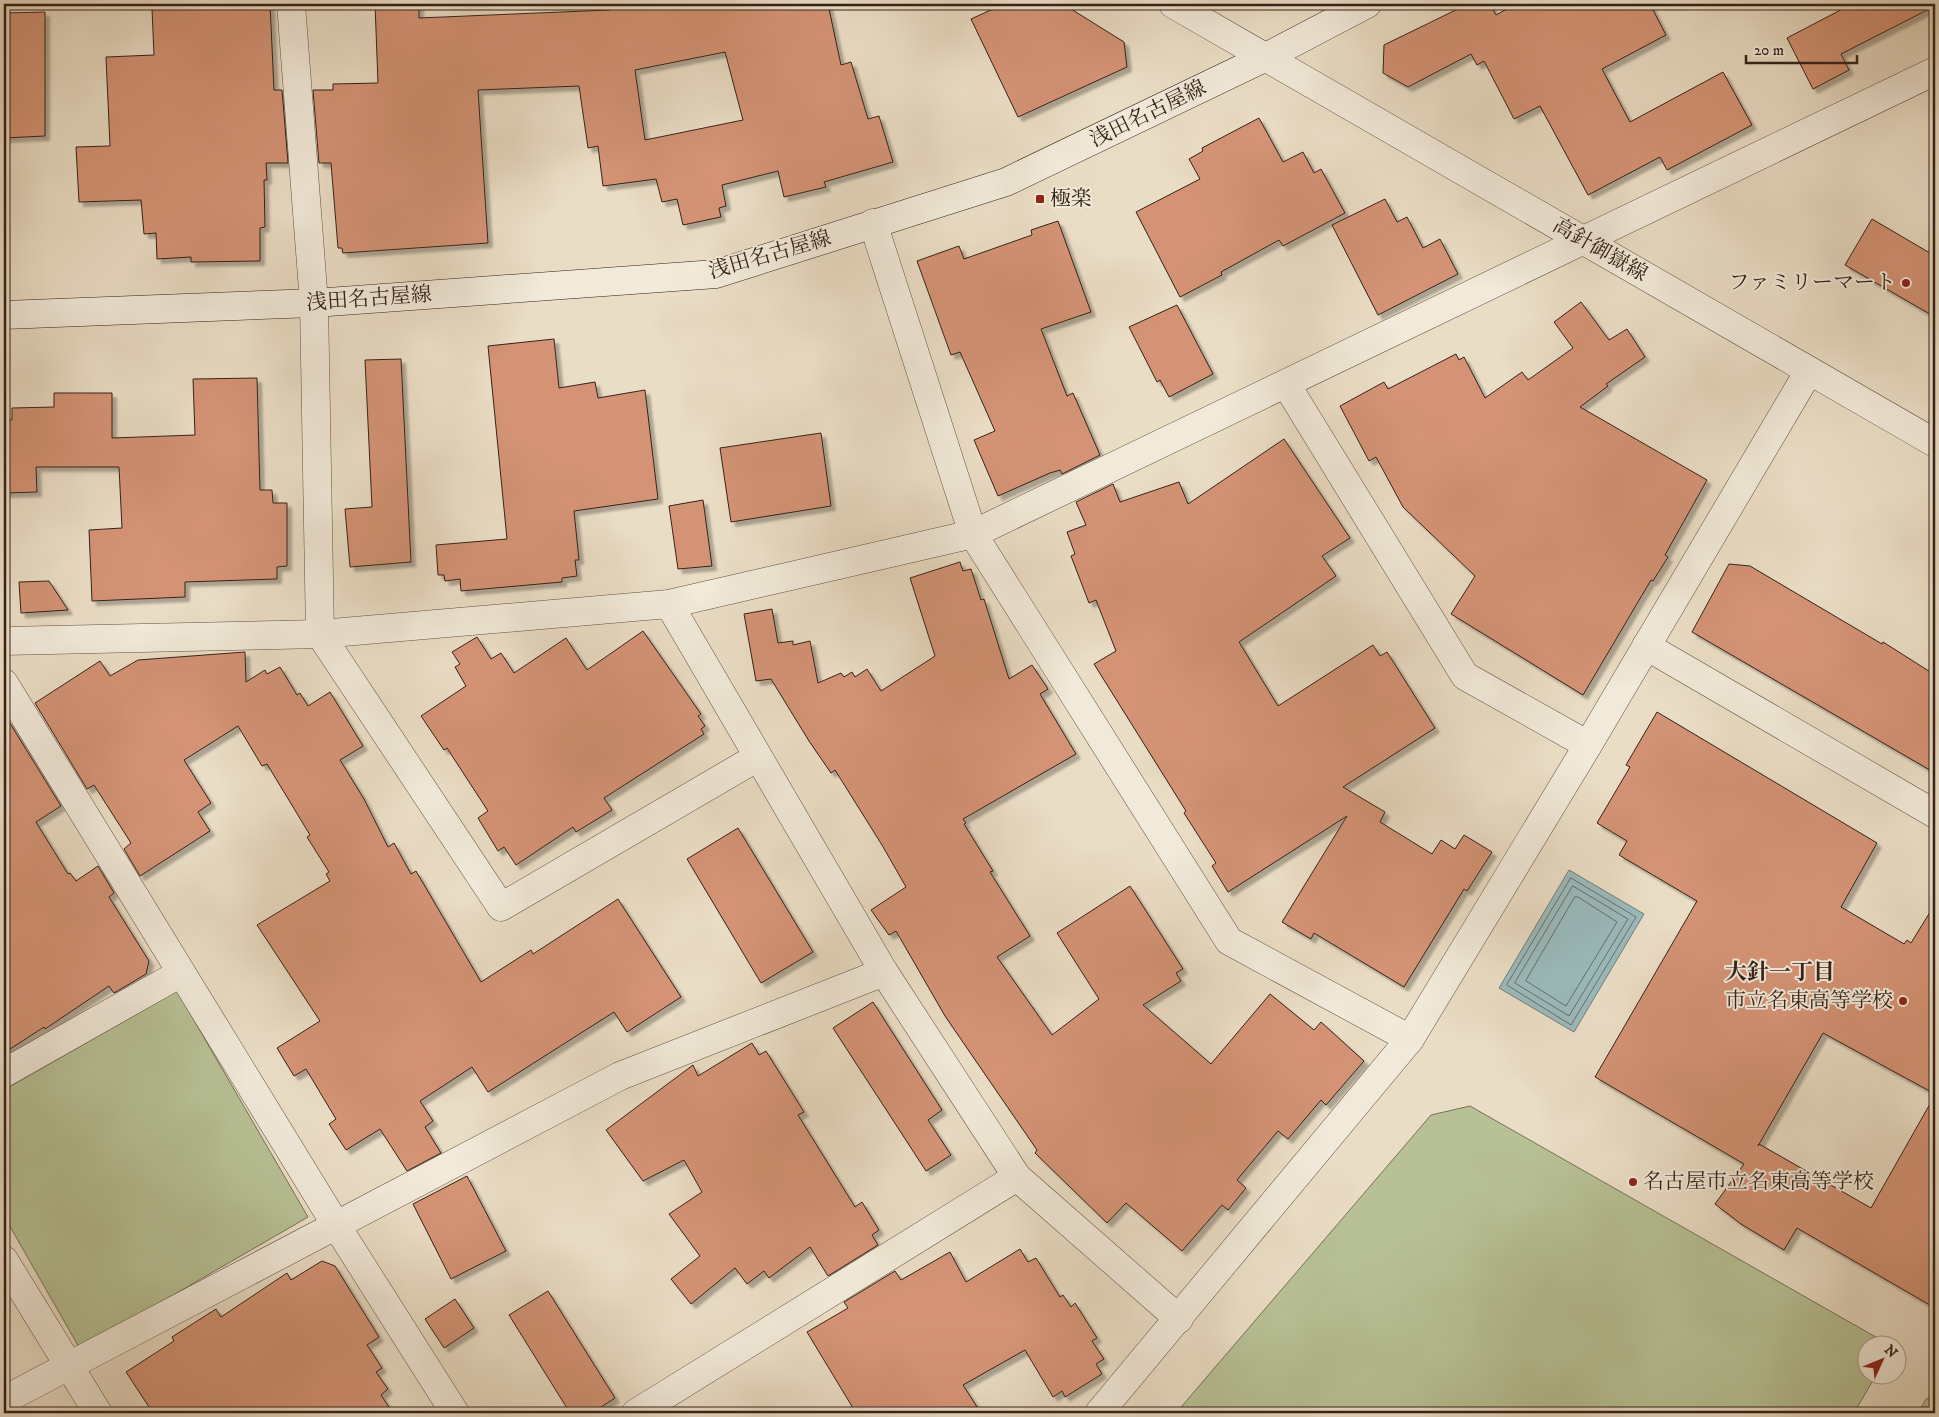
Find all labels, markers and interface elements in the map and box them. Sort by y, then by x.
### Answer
scale bar [1746,32,1858,64]
text: 20 m [1754,41,1784,60]
street label: 浅田名古屋線 [1086,75,1210,153]
place label: 極楽 [1050,186,1092,212]
marker: 極楽 [1034,193,1046,205]
street label: 高針御嶽線 [1548,212,1652,288]
street label: 浅田名古屋線 [706,225,834,285]
place label: ファミリーマート [1728,270,1896,296]
marker: ファミリーマート [1900,277,1912,289]
street label: 浅田名古屋線 [305,282,433,316]
district label: 大針一丁目 [1725,959,1835,986]
place label: 市立名東高等学校 [1725,988,1893,1014]
marker: 市立名東高等学校 [1897,995,1909,1007]
place label: 名古屋市立名東高等学校 [1643,1169,1874,1195]
marker: 名古屋市立名東高等学校 [1627,1176,1639,1188]
north arrow [1856,1334,1906,1384]
text: N [1880,1341,1901,1362]

